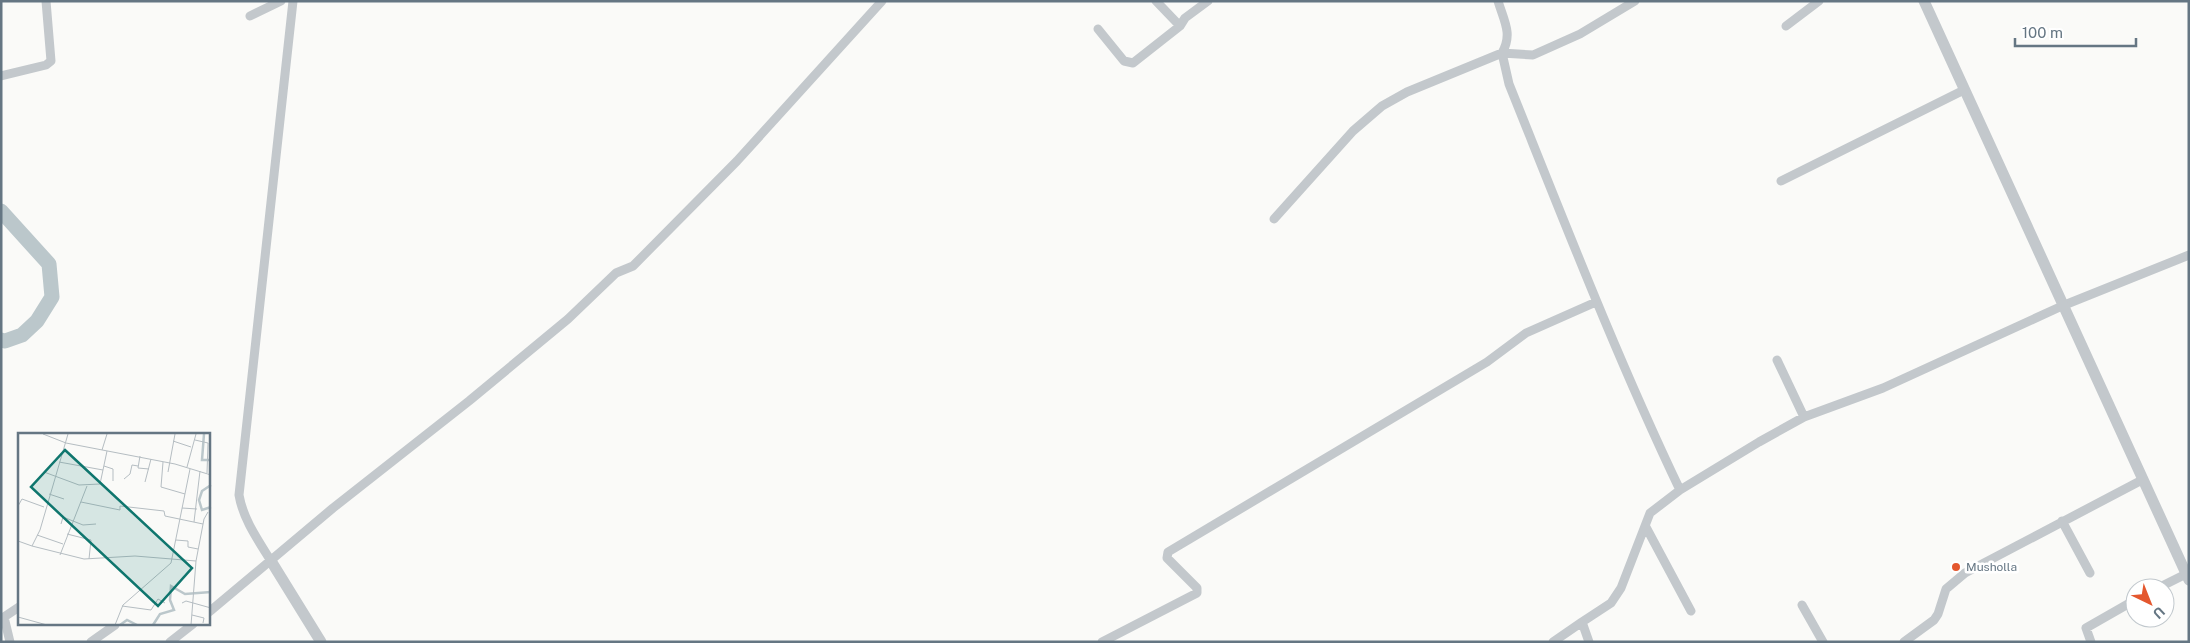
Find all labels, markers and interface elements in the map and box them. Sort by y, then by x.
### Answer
scale bar [2015,15,2136,47]
text: 100 m [2022,24,2063,41]
inset map [18,433,210,626]
place label: Musholla [1966,560,2017,574]
marker: Musholla [1950,561,1962,573]
north arrow [2125,578,2175,628]
text: U [2150,603,2168,622]

